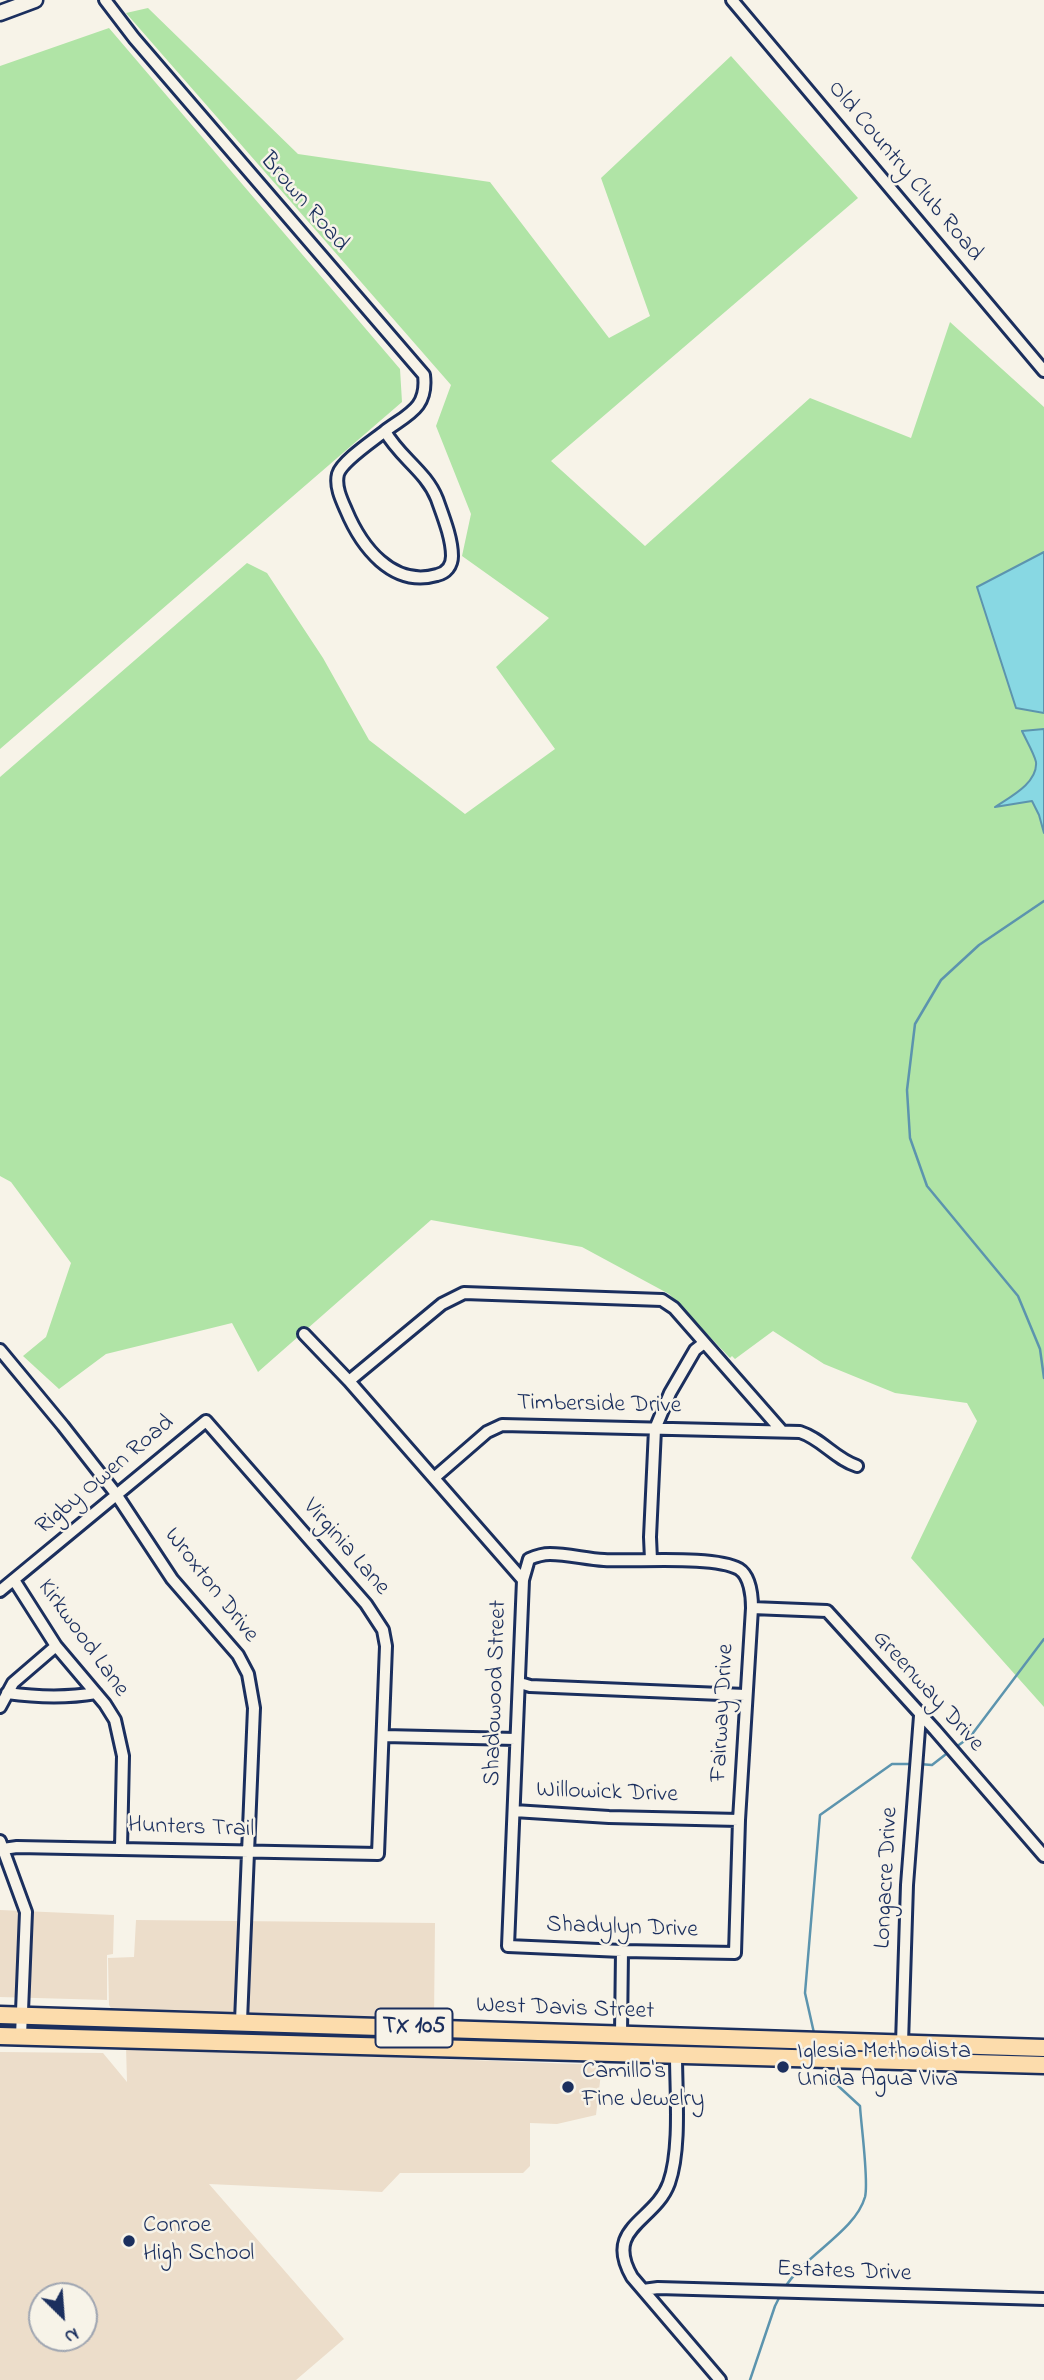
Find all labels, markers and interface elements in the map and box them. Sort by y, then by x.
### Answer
street label: Old Country Club Road [820,76,988,268]
street label: Brown Road [252,148,354,258]
street label: Timberside Drive [517,1390,681,1422]
street label: Rigby Owen Road [31,1410,181,1542]
street label: Virginia Lane [295,1494,395,1602]
street label: Wroxton Drive [156,1523,264,1649]
street label: Kirkwood Lane [30,1575,134,1703]
street label: Shadowood Street [479,1599,515,1787]
street label: Greenway Drive [865,1625,989,1759]
street label: Fairway Drive [706,1643,742,1783]
street label: Willowick Drive [536,1777,678,1811]
street label: Longacre Drive [870,1806,906,1950]
street label: Hunters Trail [127,1812,255,1846]
street label: Shadylyn Drive [546,1912,698,1946]
street label: West Davis Street [475,1992,655,2028]
road number: TX 105 [376,2008,452,2048]
place label: Iglesia Methodista Unida Agua Viva [797,2039,971,2095]
place label: Camillo's Fine Jewelry [582,2059,704,2115]
marker: Iglesia Methodista Unida Agua Viva [775,2059,791,2075]
marker: Camillo's Fine Jewelry [560,2079,576,2095]
place label: Conroe High School [143,2213,254,2269]
marker: Conroe High School [121,2233,137,2249]
street label: Estates Drive [776,2256,912,2290]
north arrow [28,2282,98,2352]
text: N [60,2320,83,2350]

